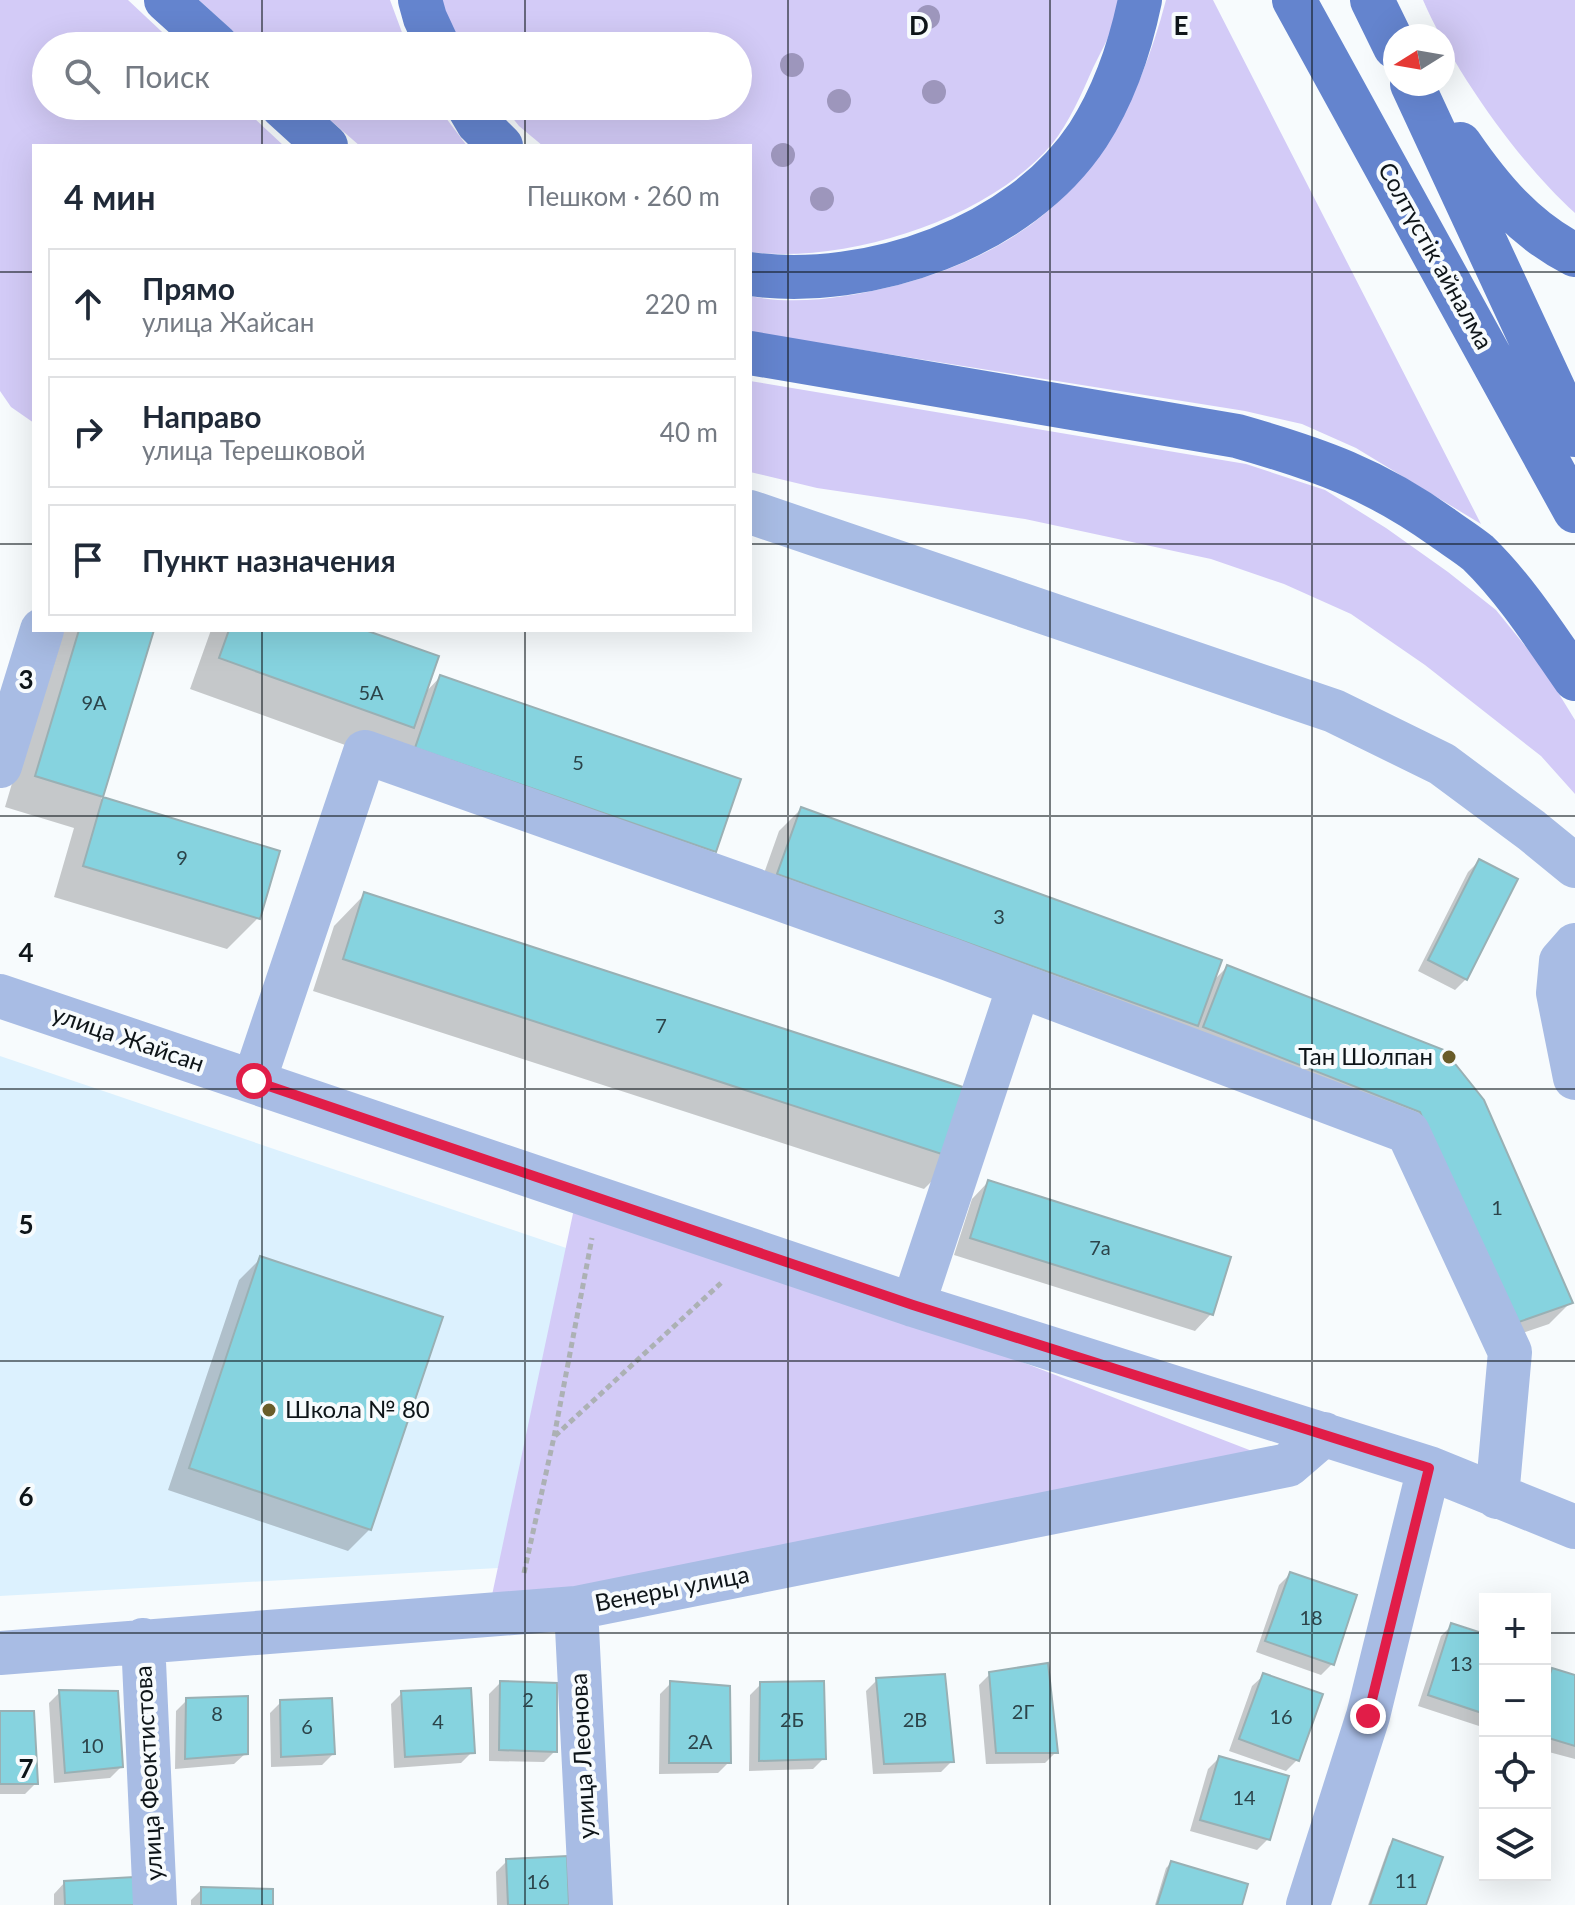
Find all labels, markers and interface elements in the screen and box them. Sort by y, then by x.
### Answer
text: D [909,9,929,41]
text: E [1174,9,1188,41]
north arrow [1383,24,1455,96]
search box [32,32,752,120]
icon: search [60,54,104,98]
text: Поиск [124,58,210,94]
street label: Солтүстік айналма [1373,157,1500,354]
text: 4 мин [64,176,156,217]
text: Пешком · 260 m [527,180,720,212]
text: Прямо [142,270,235,306]
icon: ahead [66,282,110,326]
text: 220 m [645,288,718,320]
text: улица Жайсан [142,306,314,338]
text: Направо [142,398,262,434]
icon: right [66,410,110,454]
text: 40 m [660,416,718,448]
text: улица Терешковой [142,434,366,466]
icon: arrive [66,538,110,582]
text: Пункт назначения [142,542,396,578]
text: 3 [18,663,34,695]
house number: 5А [358,680,384,704]
house number: 9А [81,690,107,714]
house number: 5 [572,750,584,774]
house number: 9 [176,845,188,869]
house number: 3 [993,904,1005,928]
text: 4 [18,936,34,968]
street label: улица Жайсан [49,998,208,1077]
house number: 7 [655,1013,667,1037]
place label: Тан Шолпан [1298,1041,1433,1070]
marker: Тан Шолпан [1440,1048,1458,1066]
route start [236,1063,272,1099]
house number: 1 [1491,1195,1503,1219]
text: 5 [18,1208,34,1240]
house number: 7а [1089,1235,1111,1259]
place label: Школа № 80 [285,1394,430,1423]
marker: Школа № 80 [260,1401,278,1419]
text: 6 [18,1480,34,1512]
street label: Венеры улица [592,1558,751,1617]
map controls [1479,1593,1551,1881]
button: + [1479,1593,1551,1665]
house number: 18 [1299,1605,1323,1629]
house number: 13 [1449,1651,1473,1675]
street label: улица Феоктистова [127,1665,168,1881]
button: − [1479,1665,1551,1737]
street label: улица Леонова [563,1672,600,1840]
house number: 2 [522,1687,534,1711]
route end [1350,1698,1386,1734]
house number: 2Г [1012,1699,1034,1723]
house number: 8 [211,1701,223,1725]
house number: 16 [1269,1704,1293,1728]
house number: 2Б [780,1707,804,1731]
house number: 2В [903,1707,927,1731]
house number: 4 [432,1709,444,1733]
house number: 6 [301,1714,313,1738]
house number: 2А [687,1729,713,1753]
house number: 10 [80,1733,104,1757]
button: locate [1479,1737,1551,1809]
text: 7 [18,1752,34,1784]
house number: 14 [1232,1785,1256,1809]
button: layers [1479,1809,1551,1881]
house number: 11 [1394,1868,1418,1892]
house number: 16 [526,1869,550,1893]

